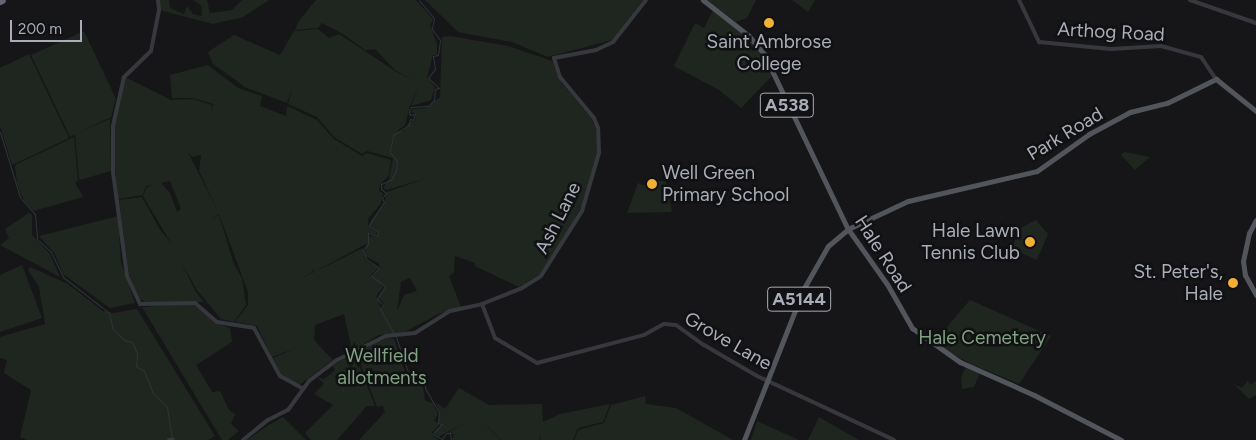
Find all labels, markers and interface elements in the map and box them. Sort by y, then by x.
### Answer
scale bar [12,10,85,42]
marker: Saint Ambrose College [763,17,775,29]
street label: Arthog Road [1057,18,1165,46]
text: 200 m [18,20,62,38]
place label: Saint Ambrose College [706,31,832,75]
road number: A538 [760,90,814,120]
street label: Park Road [1023,102,1107,166]
place label: Well Green Primary School [662,162,789,206]
street label: Ash Lane [530,178,586,258]
marker: Well Green Primary School [646,178,658,190]
street label: Hale Road [850,211,916,297]
place label: Hale Lawn Tennis Club [922,220,1020,264]
marker: Hale Lawn Tennis Club [1024,236,1036,248]
place label: St. Peter's, Hale [1133,261,1223,305]
marker: St. Peter's, Hale [1227,277,1239,289]
road number: A5144 [766,284,832,314]
street label: Grove Lane [680,307,776,375]
park label: Hale Cemetery [918,327,1046,349]
park label: Wellfield allotments [337,345,427,389]

